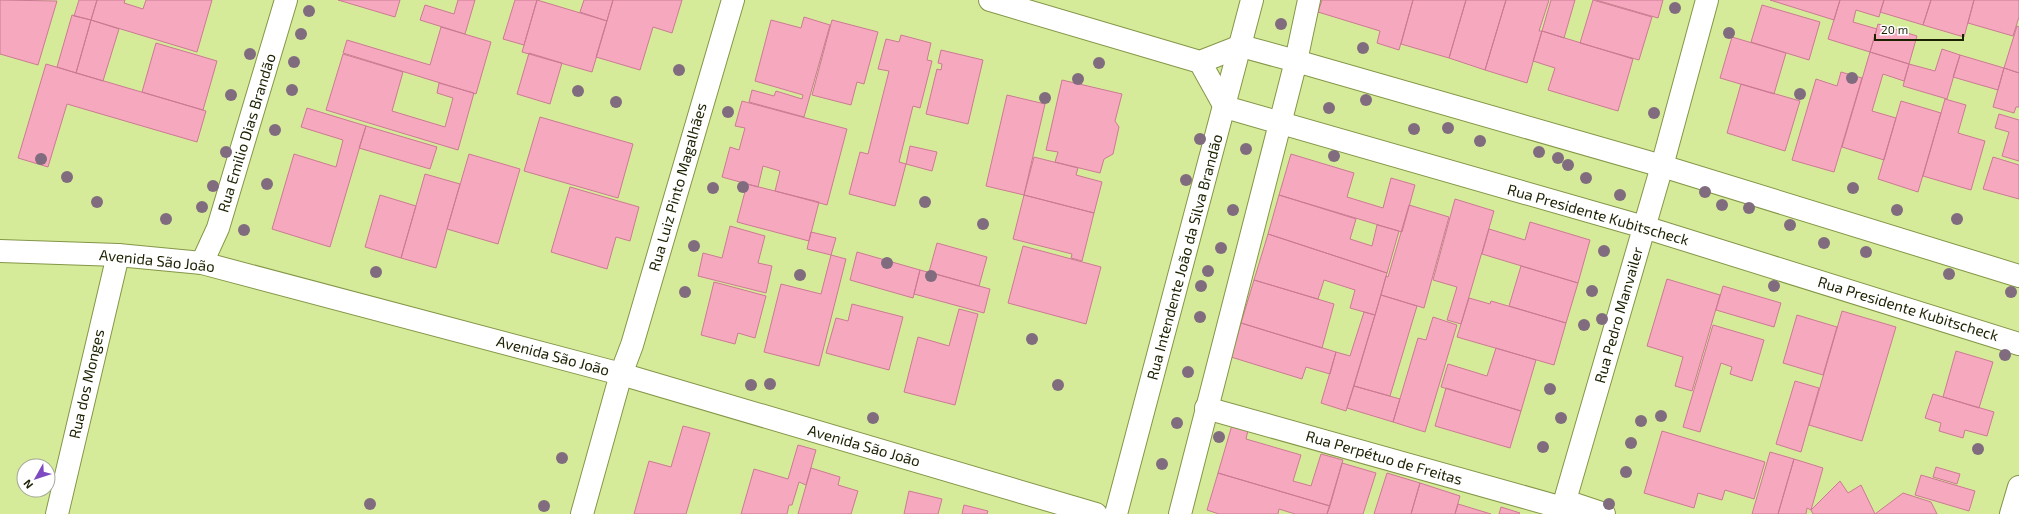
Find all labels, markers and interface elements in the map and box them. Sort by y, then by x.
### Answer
scale bar [1875,16,1963,42]
text: 20 m [1881,22,1908,36]
street label: Rua Emilio Dias Brandão [213,51,279,214]
street label: Rua Luiz Pinto Magalhães [644,100,710,273]
street label: Rua Intendente João da Silva Brandão [1142,132,1226,382]
street label: Rua Presidente Kubitscheck [1505,179,1691,249]
street label: Rua Pedro Manvailer [1590,244,1646,385]
street label: Avenida São João [98,245,216,275]
street label: Rua Presidente Kubitscheck [1816,272,2001,344]
street label: Rua dos Monges [65,327,107,440]
street label: Avenida São João [495,331,612,379]
street label: Avenida São João [806,420,923,470]
street label: Rua Perpétuo de Freitas [1304,426,1465,488]
north arrow [16,458,56,498]
text: N [20,477,35,492]

